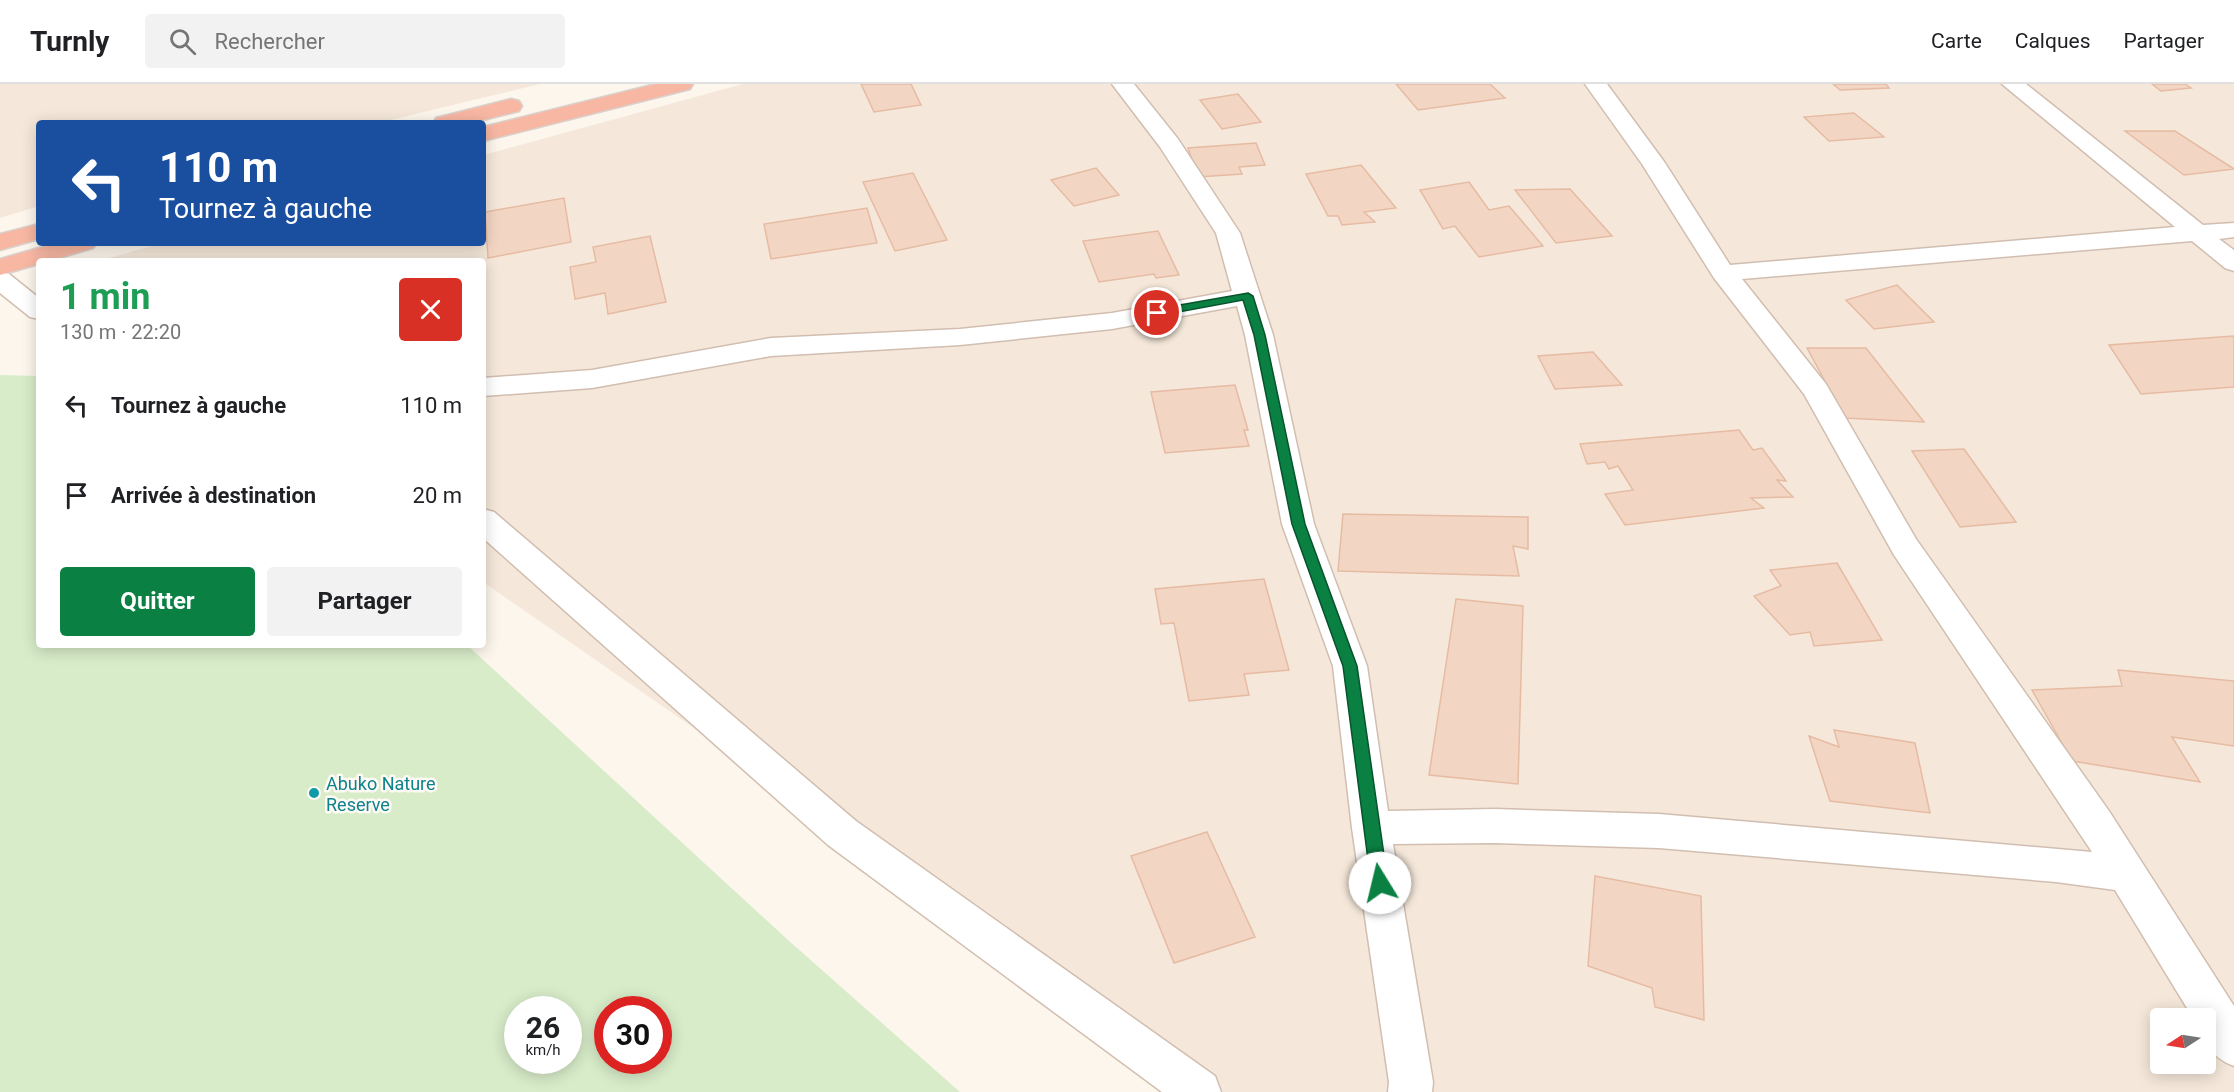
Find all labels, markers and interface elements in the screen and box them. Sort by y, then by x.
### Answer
search box [145,14,565,68]
text: Turnly [30,25,109,58]
icon: search [166,25,199,58]
text: Rechercher [214,29,325,54]
text: Carte [1931,29,1982,53]
text: Calques [2015,29,2090,53]
text: Partager [2123,29,2204,53]
text: 110 m [159,143,278,192]
icon: left [60,144,138,222]
text: Tournez à gauche [159,193,372,225]
text: 1 min [60,276,151,318]
button: close [399,278,462,341]
pin [1131,287,1182,338]
icon: arrive [1140,296,1173,329]
text: 130 m · 22:20 [60,320,181,344]
icon: left [60,389,93,422]
text: Tournez à gauche [111,393,286,418]
text: 110 m [400,393,462,418]
icon: arrive [60,479,93,512]
text: Arrivée à destination [111,483,316,508]
text: 20 m [413,483,462,508]
button: Quitter [60,567,255,636]
button: Partager [267,567,462,636]
place label: Abuko Nature Reserve [326,773,436,815]
marker: Abuko Nature Reserve [307,786,321,800]
position arrow [1348,851,1412,915]
speed limit sign: 30 [594,996,672,1074]
north arrow [2150,1008,2216,1074]
map controls [2150,1008,2216,1074]
text: 26 [526,1010,560,1045]
text: km/h [525,1041,561,1059]

